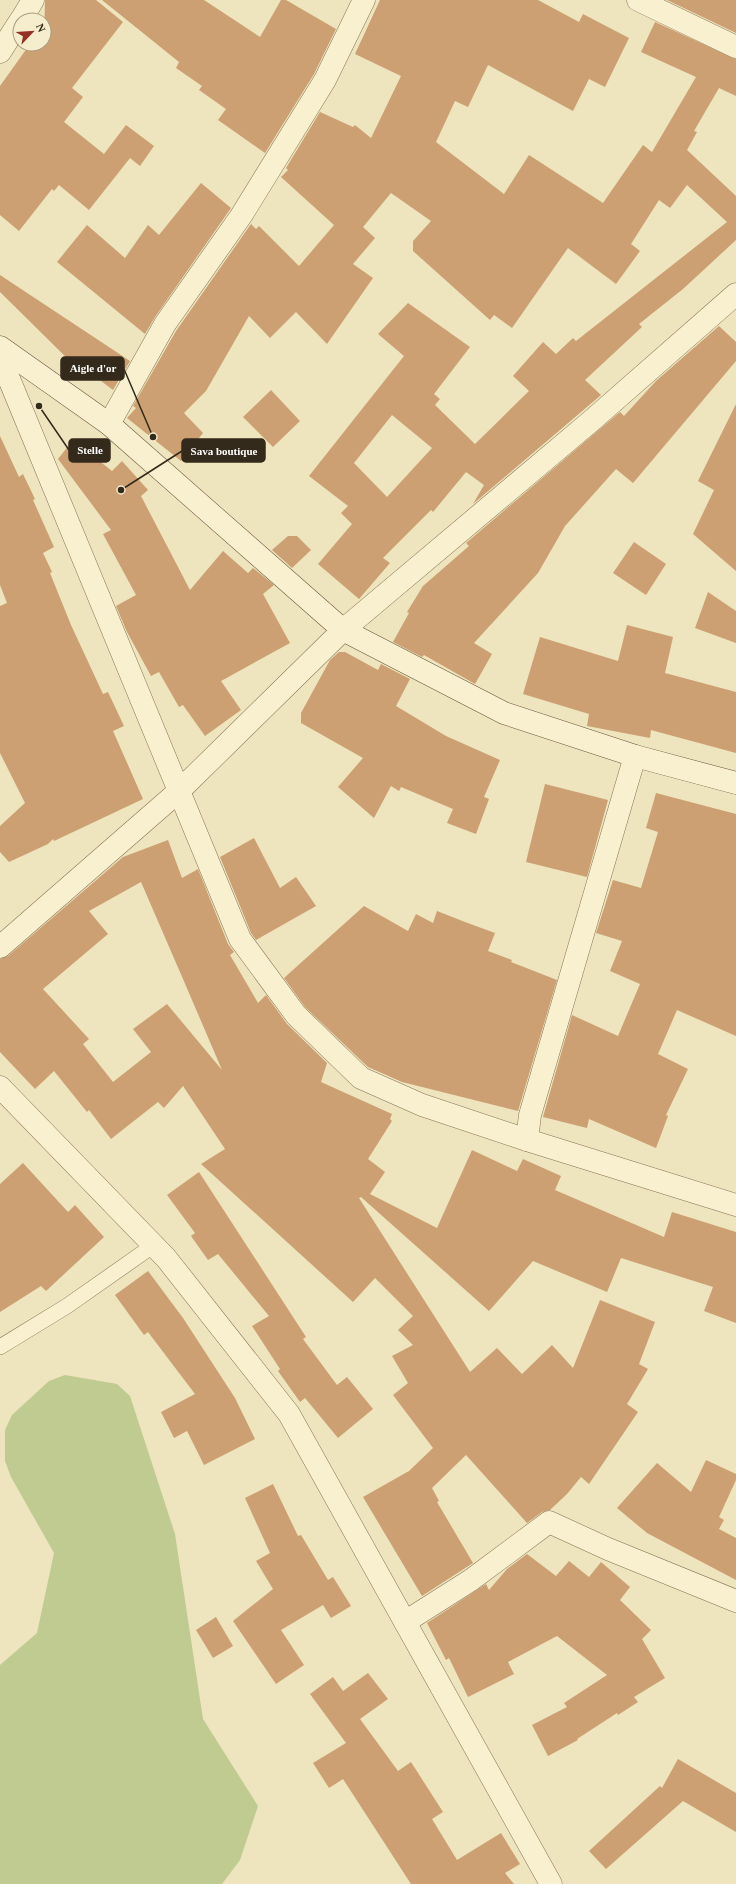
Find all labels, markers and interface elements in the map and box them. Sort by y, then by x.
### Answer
north arrow [12,12,52,52]
text: N [34,22,48,34]
callout: Aigle d'or [61,357,124,380]
text: Aigle d'or [70,362,116,374]
callout: Stelle [69,439,110,462]
callout: Sava boutique [182,439,265,462]
text: Stelle [77,444,103,456]
text: Sava boutique [191,445,258,457]

